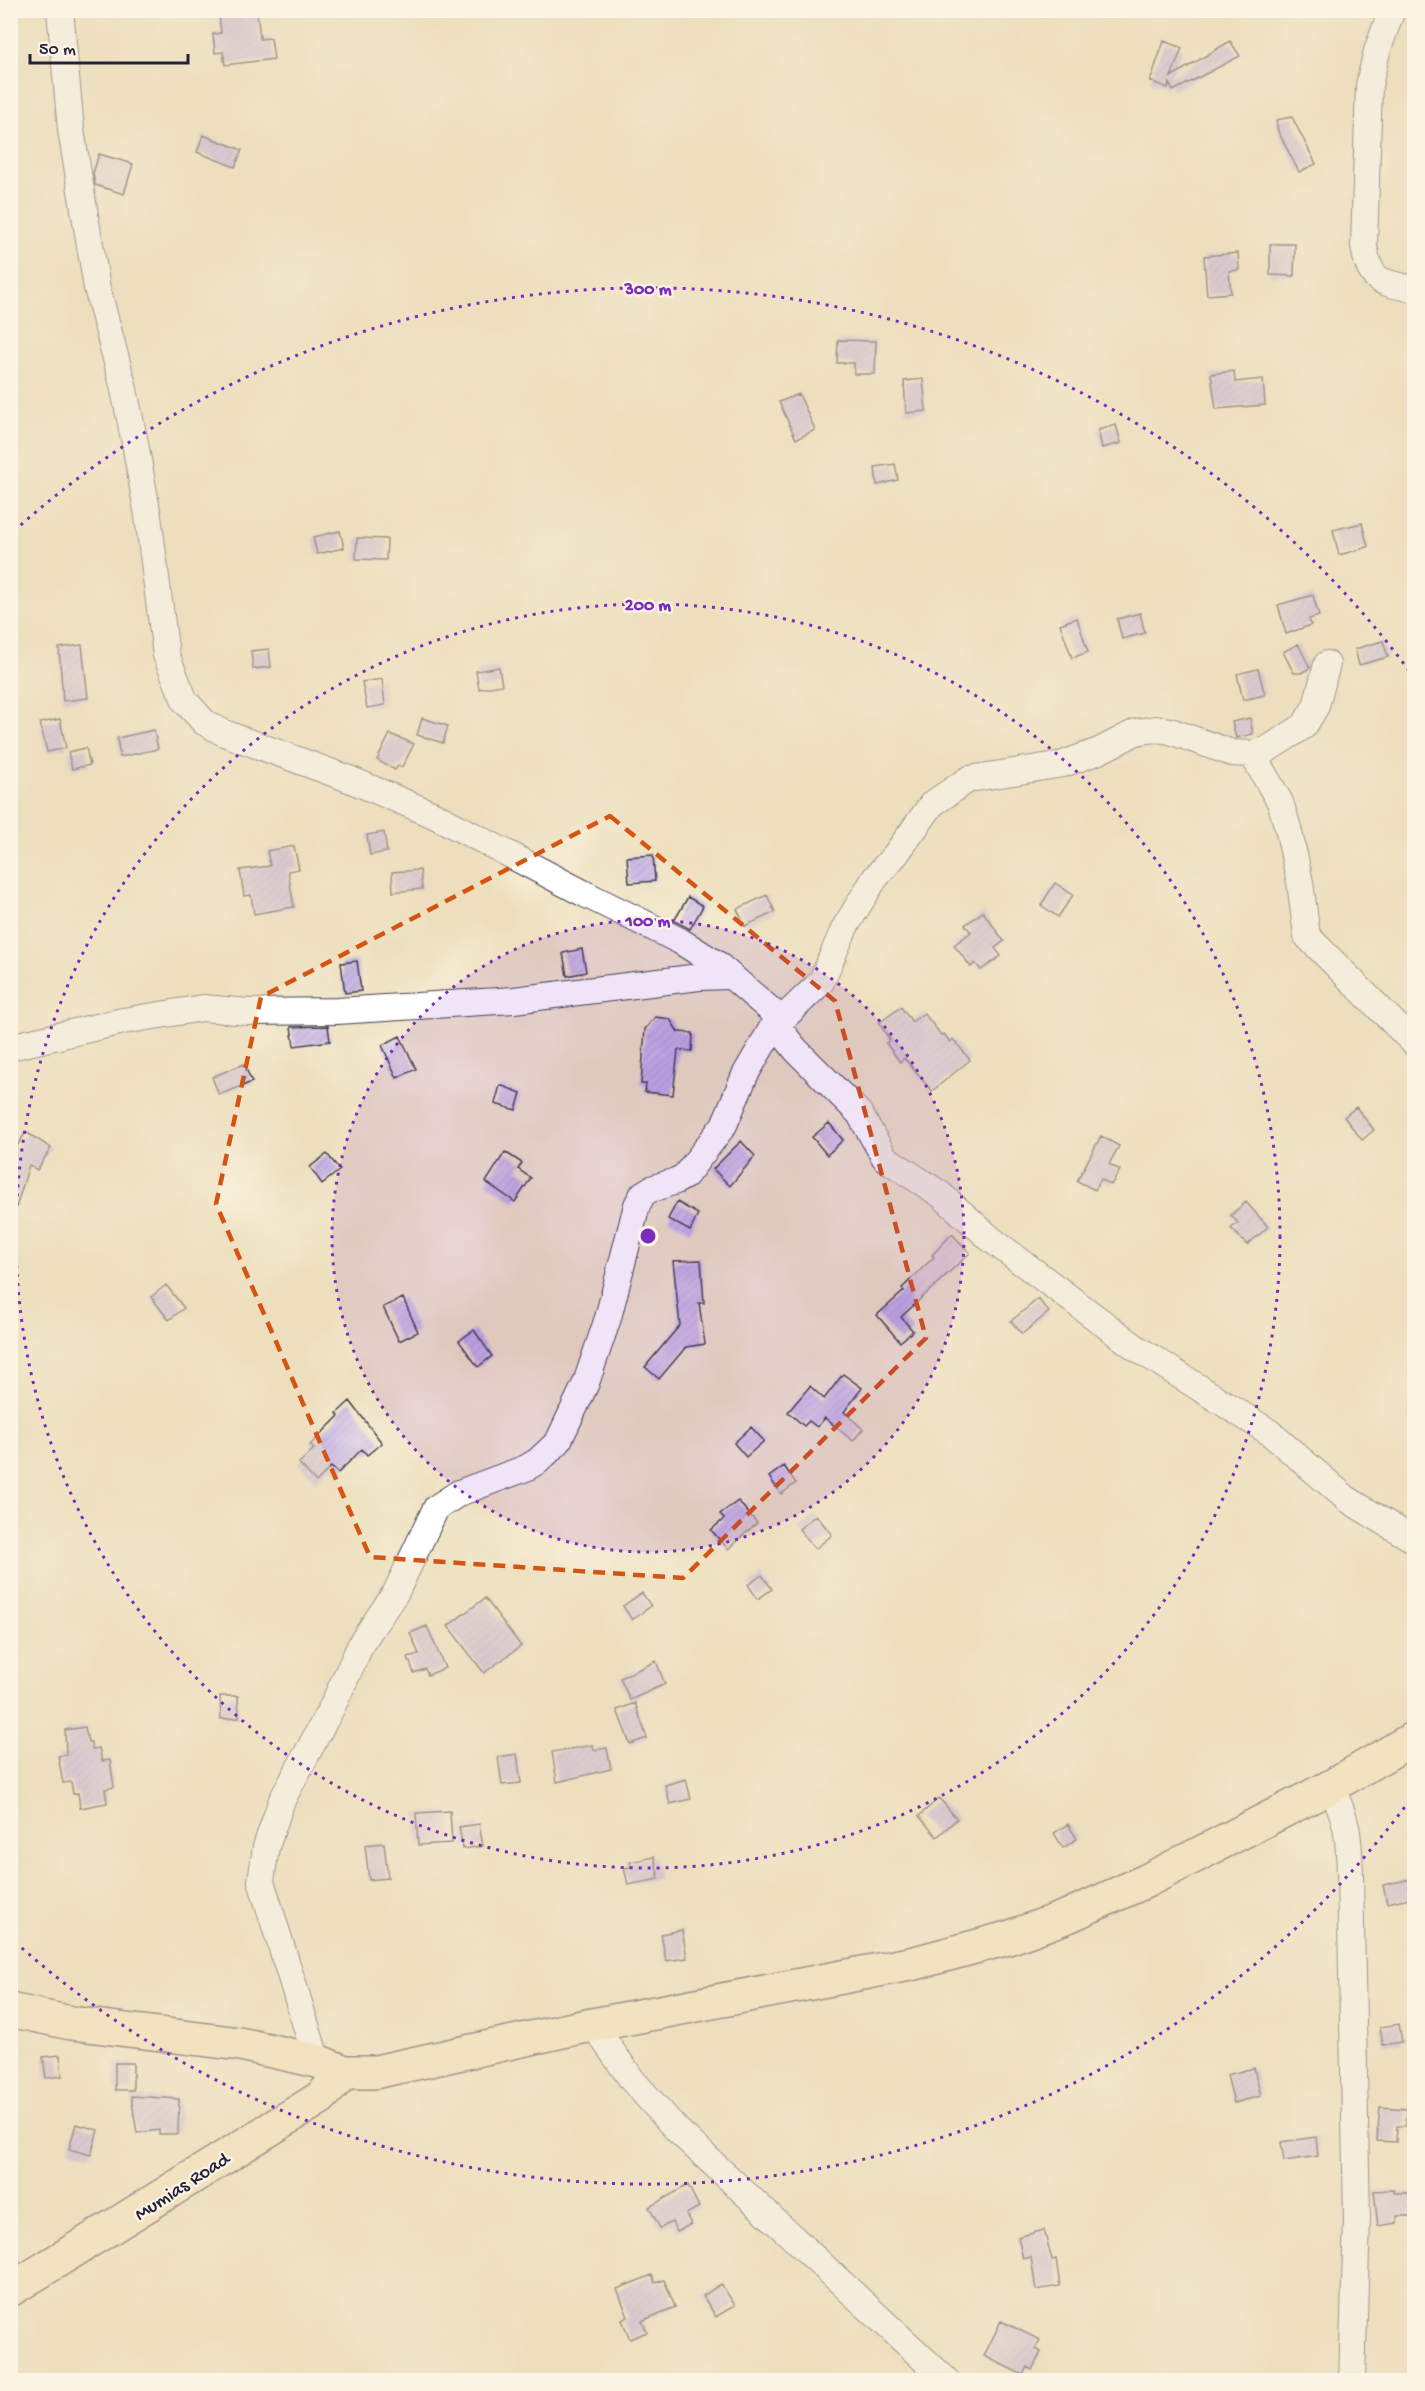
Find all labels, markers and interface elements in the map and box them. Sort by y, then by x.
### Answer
scale bar [30,27,188,65]
text: 50 m [39,40,76,61]
text: 300 m [624,280,672,301]
text: 200 m [625,596,671,617]
text: 100 m [625,912,671,933]
centre of rings [638,1226,658,1246]
street label: Mumias Road [131,2147,237,2227]

